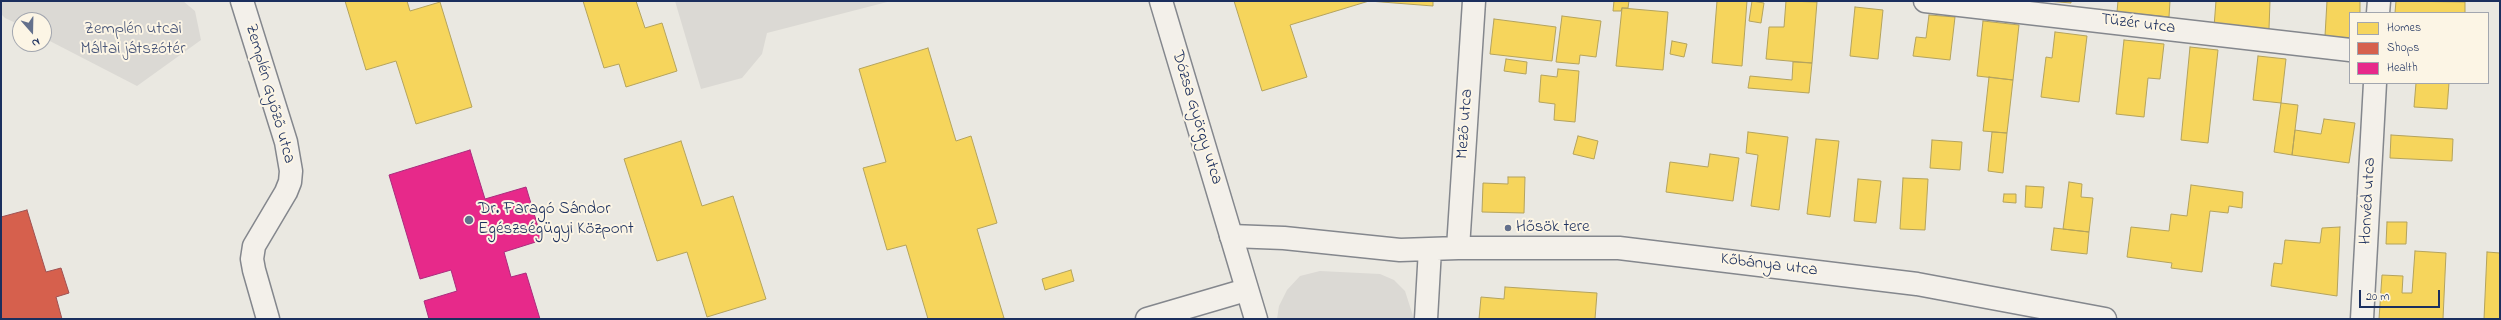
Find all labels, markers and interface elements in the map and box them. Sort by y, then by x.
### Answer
street label: Tüzér utca [2100,10,2176,40]
north arrow [12,12,52,52]
legend [2349,12,2489,84]
text: Homes [2387,19,2421,37]
park label: Zemplén utcai Máltai játszótér [81,20,185,60]
street label: Zemplén Győző utca [239,22,299,166]
text: N [30,34,42,51]
text: Shops [2387,39,2419,57]
street label: Dózsa György utca [1166,49,1226,187]
text: Health [2387,59,2418,77]
street label: Mező utca [1453,88,1479,160]
street label: Honvéd utca [2357,157,2381,245]
place label: Dr. Faragó Sándor Egészségügyi Központ [478,200,634,240]
marker: Dr. Faragó Sándor Egészségügyi Központ [463,214,475,226]
place label: Hősök tere [1516,218,1590,238]
marker: Hősök tere [1503,223,1513,233]
street label: Kőbánya utca [1719,250,1819,282]
scale bar [2361,282,2442,308]
text: 20 m [2366,288,2389,306]

